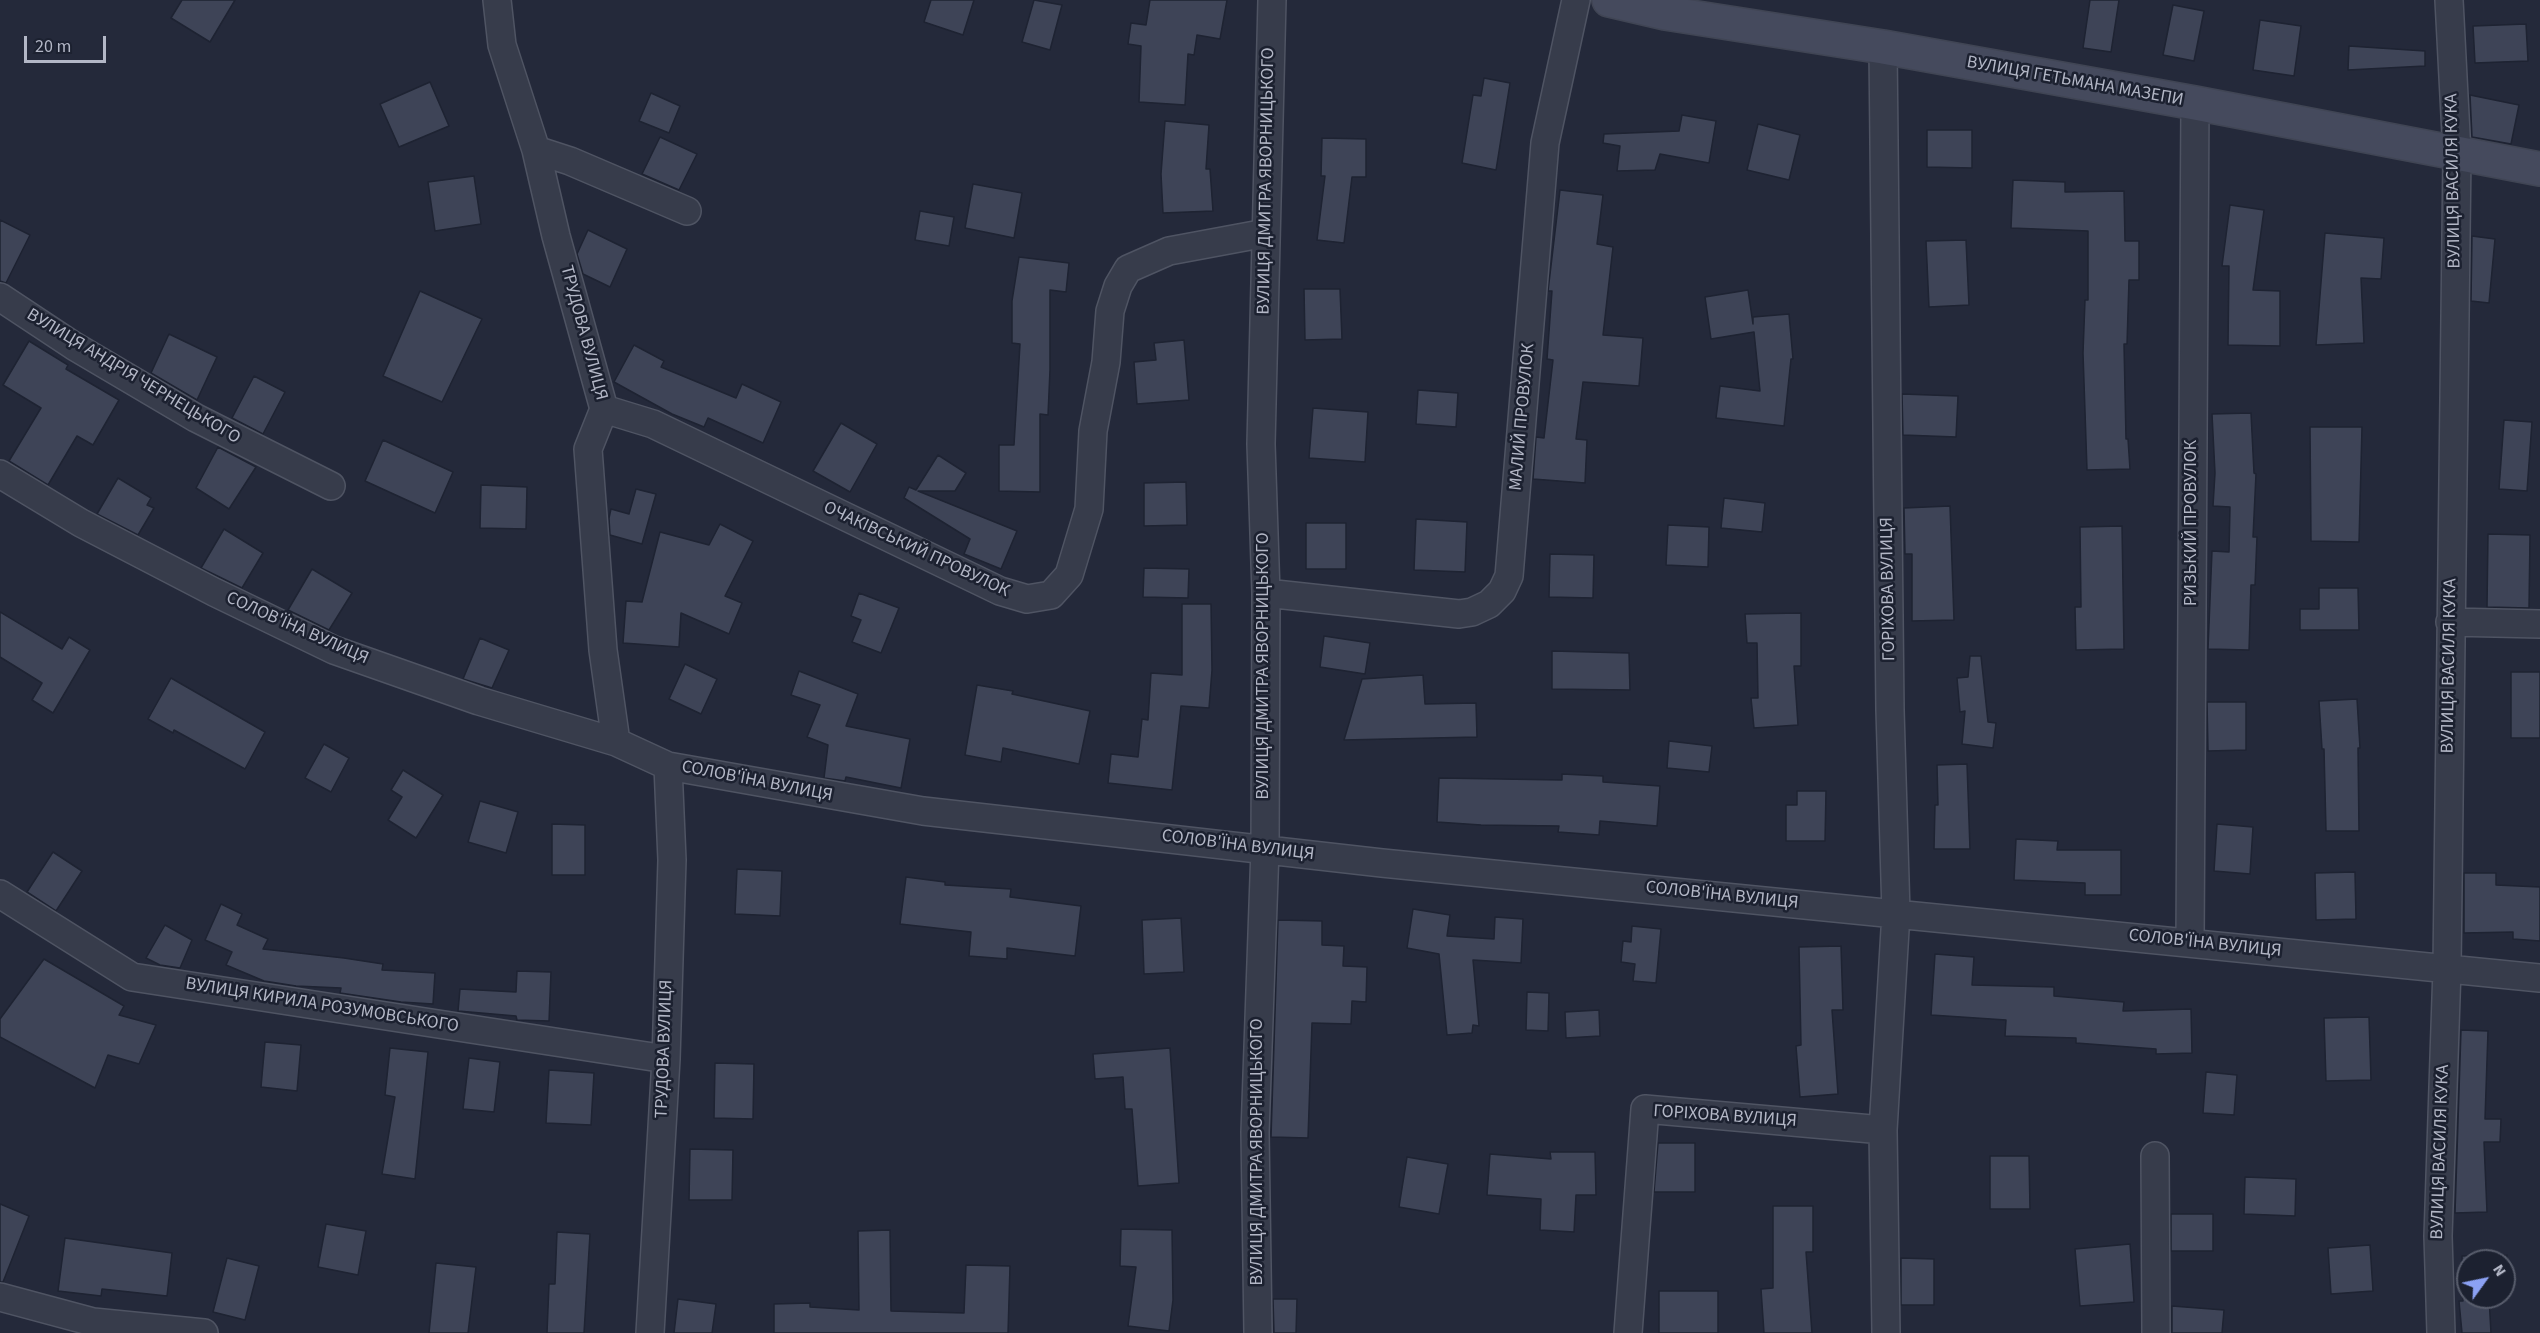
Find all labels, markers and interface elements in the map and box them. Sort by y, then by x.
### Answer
scale bar [27,24,110,62]
text: 20 m [35,34,71,59]
street label: ВУЛИЦЯ ДМИТРА ЯВОРНИЦЬКОГО [1254,47,1280,315]
street label: ВУЛИЦЯ ГЕТЬМАНА МАЗЕПИ [1965,52,2185,112]
street label: ВУЛИЦЯ ВАСИЛЯ КУКА [2442,93,2466,269]
street label: ТРУДОВА ВУЛИЦЯ [555,263,611,403]
street label: ВУЛИЦЯ АНДРІЯ ЧЕРНЕЦЬКОГО [22,305,244,449]
street label: МАЛИЙ ПРОВУЛОК [1506,342,1540,492]
street label: РИЗЬКИЙ ПРОВУЛОК [2181,440,2203,606]
street label: ОЧАКІВСЬКИЙ ПРОВУЛОК [820,497,1012,603]
street label: ГОРІХОВА ВУЛИЦЯ [1877,517,1901,661]
street label: ВУЛИЦЯ ДМИТРА ЯВОРНИЦЬКОГО [1253,532,1275,800]
street label: ВУЛИЦЯ ВАСИЛЯ КУКА [2438,578,2462,754]
street label: СОЛОВ'ЇНА ВУЛИЦЯ [222,588,372,670]
street label: СОЛОВ'ЇНА ВУЛИЦЯ [680,757,834,807]
street label: СОЛОВ'ЇНА ВУЛИЦЯ [1160,826,1316,866]
street label: СОЛОВ'ЇНА ВУЛИЦЯ [1645,877,1799,915]
street label: СОЛОВ'ЇНА ВУЛИЦЯ [2128,925,2282,963]
street label: ВУЛИЦЯ КИРИЛА РОЗУМОВСЬКОГО [184,974,460,1038]
street label: ТРУДОВА ВУЛИЦЯ [652,979,678,1119]
street label: ВУЛИЦЯ ДМИТРА ЯВОРНИЦЬКОГО [1247,1018,1269,1286]
street label: ВУЛИЦЯ ВАСИЛЯ КУКА [2427,1064,2455,1240]
street label: ГОРІХОВА ВУЛИЦЯ [1652,1101,1798,1133]
north arrow [2456,1249,2516,1309]
text: N [2487,1260,2512,1281]

